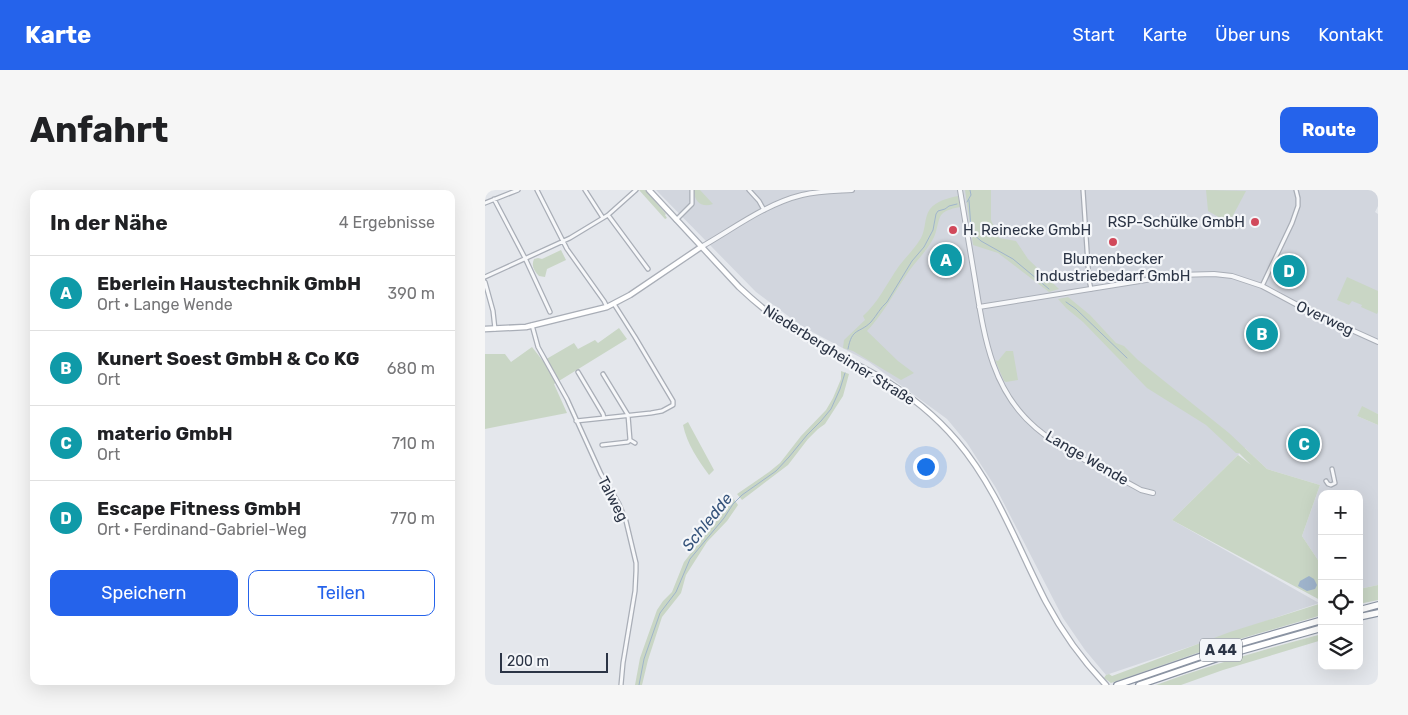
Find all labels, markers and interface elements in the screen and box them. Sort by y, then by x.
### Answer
text: Karte [25,21,91,49]
text: Start [1072,24,1115,46]
text: Karte [1143,24,1187,46]
text: Über uns [1215,24,1290,46]
text: Kontakt [1318,24,1383,46]
button: Route [1280,107,1378,153]
text: Anfahrt [30,109,168,151]
text: In der Nähe [50,210,168,235]
text: 4 Ergebnisse [339,213,435,232]
place label: RSP-Schülke GmbH [1107,213,1245,231]
marker: RSP-Schülke GmbH [1249,216,1261,228]
place label: H. Reinecke GmbH [963,221,1091,239]
marker: H. Reinecke GmbH [947,224,959,236]
marker: Blumenbecker Industriebedarf GmbH [1107,236,1119,248]
pin: A [930,241,962,279]
place label: Blumenbecker Industriebedarf GmbH [1036,250,1190,285]
pin: D [1273,252,1305,290]
text: Eberlein Haustechnik GmbH [97,272,361,295]
text: A [60,284,72,303]
text: 390 m [388,284,435,303]
text: Ort · Lange Wende [97,295,233,314]
street label: Overweg [1293,297,1357,339]
street label: Niederbergheimer Straße [760,301,918,409]
pin: B [1246,315,1278,353]
text: Kunert Soest GmbH & Co KG [97,347,359,370]
text: B [60,359,72,378]
text: 680 m [387,359,435,378]
text: Ort [97,370,120,389]
text: materio GmbH [97,422,233,445]
pin: C [1288,425,1320,463]
street label: Lange Wende [1042,427,1132,489]
text: C [60,434,72,453]
text: 710 m [392,434,435,453]
text: Ort [97,445,120,464]
your location [913,454,939,480]
street label: Talweg [594,473,632,525]
water label: Schledde [678,489,736,555]
map controls [1318,490,1363,670]
button: + [1318,490,1363,535]
text: Escape Fitness GmbH [97,497,301,520]
text: D [60,509,72,528]
text: 770 m [390,509,435,528]
text: Ort · Ferdinand-Gabriel-Weg [97,520,307,539]
button: − [1318,535,1363,580]
button: Speichern [50,570,238,616]
button: Teilen [248,570,435,616]
button: locate [1318,580,1363,625]
button: layers [1318,625,1363,670]
road number: A 44 [1200,638,1242,662]
scale bar [500,650,607,673]
text: 200 m [507,653,549,670]

